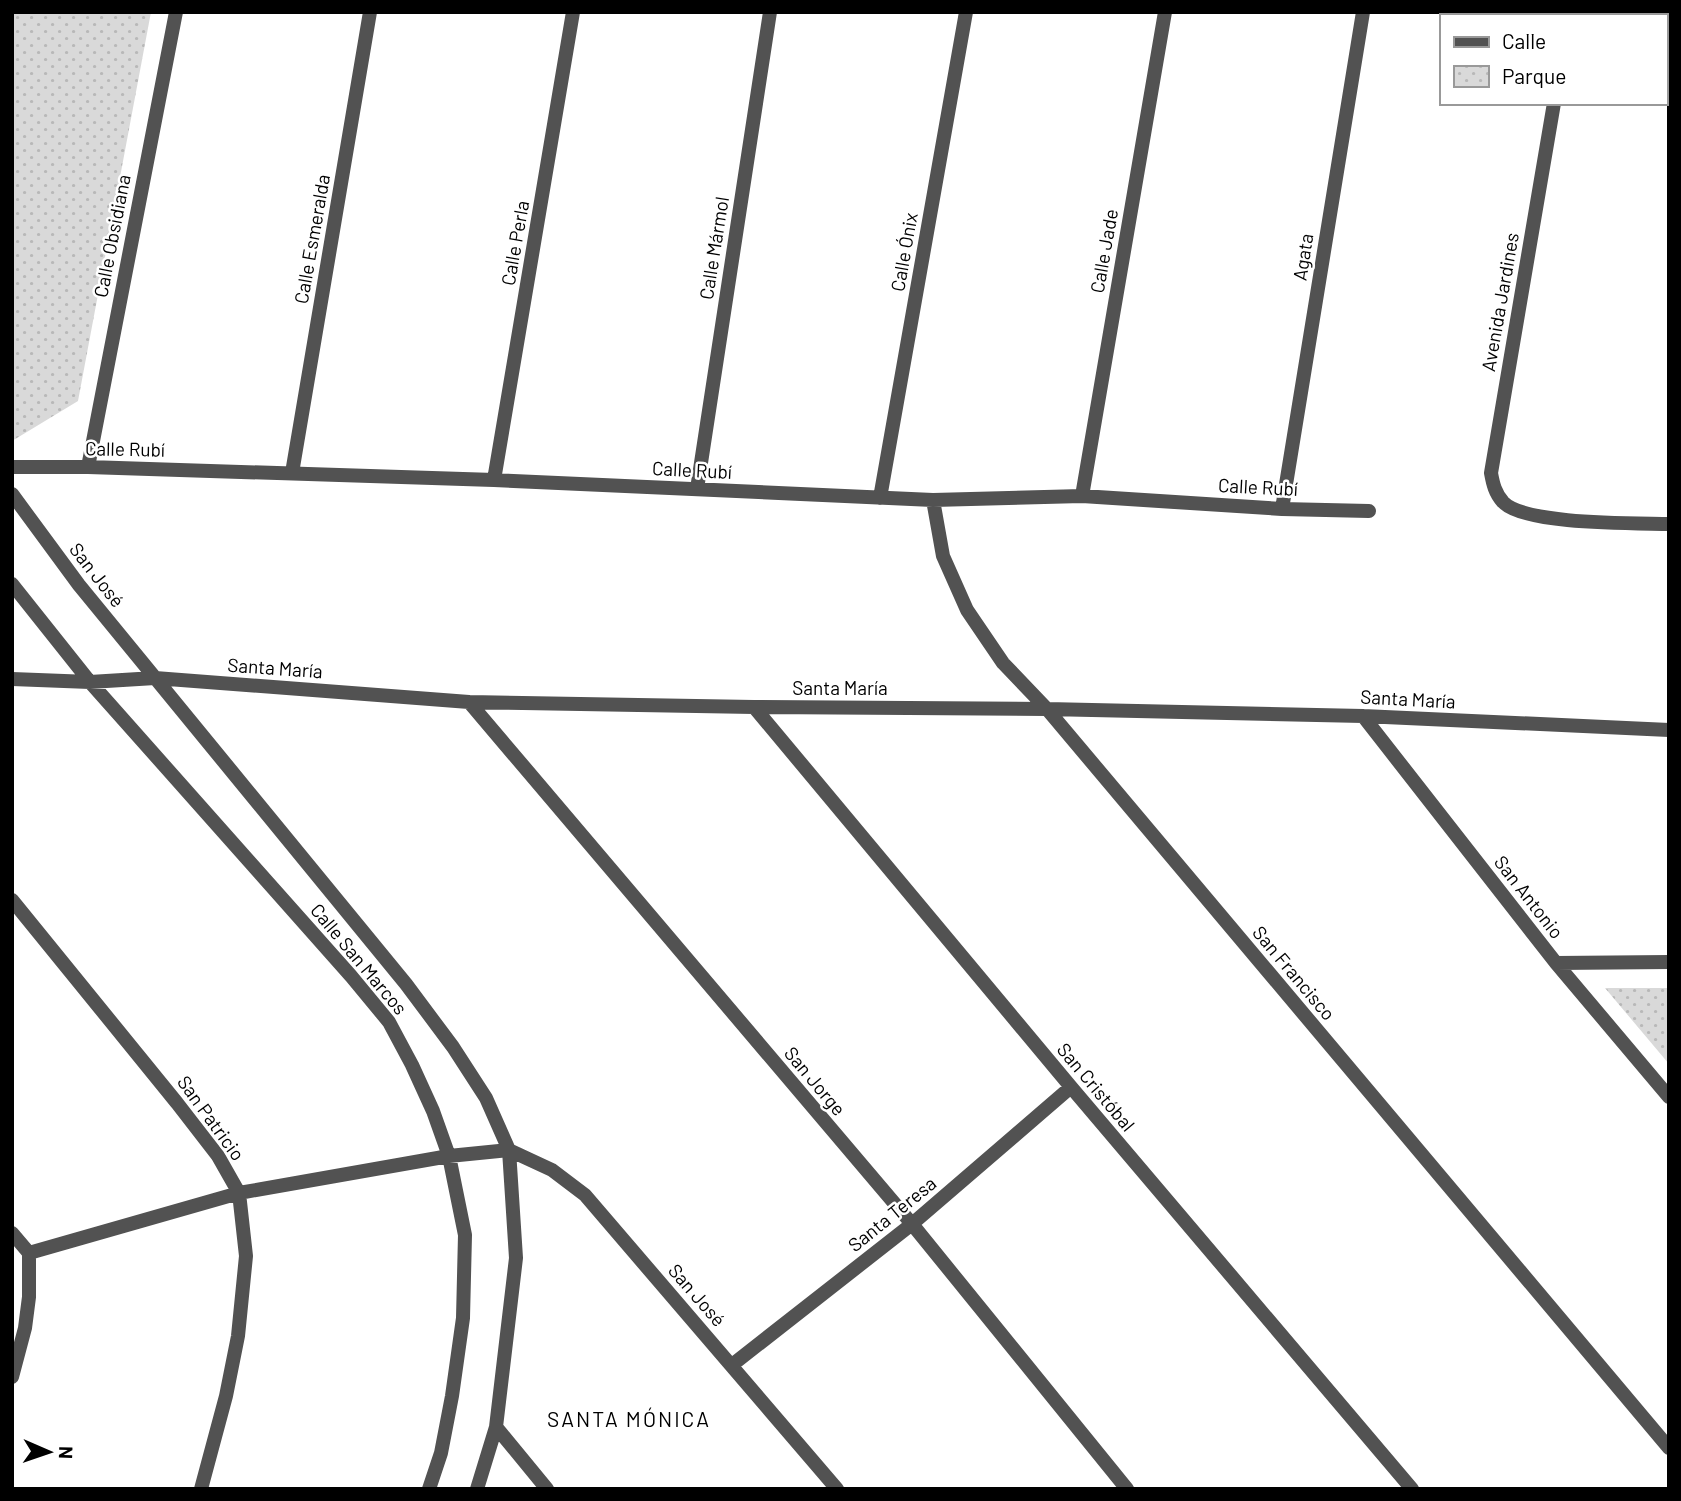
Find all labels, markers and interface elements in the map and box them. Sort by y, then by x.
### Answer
legend [1440,14,1667,105]
text: Calle [1502,28,1546,53]
text: Parque [1502,63,1567,88]
street label: Calle Obsidiana [88,172,135,299]
street label: Calle Esmeralda [289,172,334,305]
street label: Calle Mármol [694,195,733,301]
street label: Calle Perla [496,199,533,287]
street label: Calle Jade [1085,207,1122,295]
street label: Calle Ónix [885,211,922,293]
street label: Avenida Jardines [1476,231,1523,373]
street label: Agata [1287,232,1318,282]
street label: Calle Rubí [85,436,165,461]
street label: Calle Rubí [651,456,733,483]
street label: Calle Rubí [1217,473,1299,500]
street label: San José [65,538,130,611]
street label: Santa María [227,653,323,682]
street label: Santa María [792,676,888,699]
street label: Santa María [1360,685,1456,712]
street label: San Antonio [1490,851,1569,943]
street label: Calle San Marcos [306,898,413,1019]
street label: San Francisco [1248,921,1341,1025]
street label: San Cristóbal [1053,1038,1140,1136]
street label: San Jorge [780,1041,851,1120]
street label: San Patricio [173,1071,250,1165]
street label: Santa Teresa [843,1171,940,1256]
street label: San José [664,1259,731,1331]
district label: SANTA MÓNICA [547,1406,711,1431]
north arrow [14,1417,84,1487]
text: N [55,1446,78,1459]

